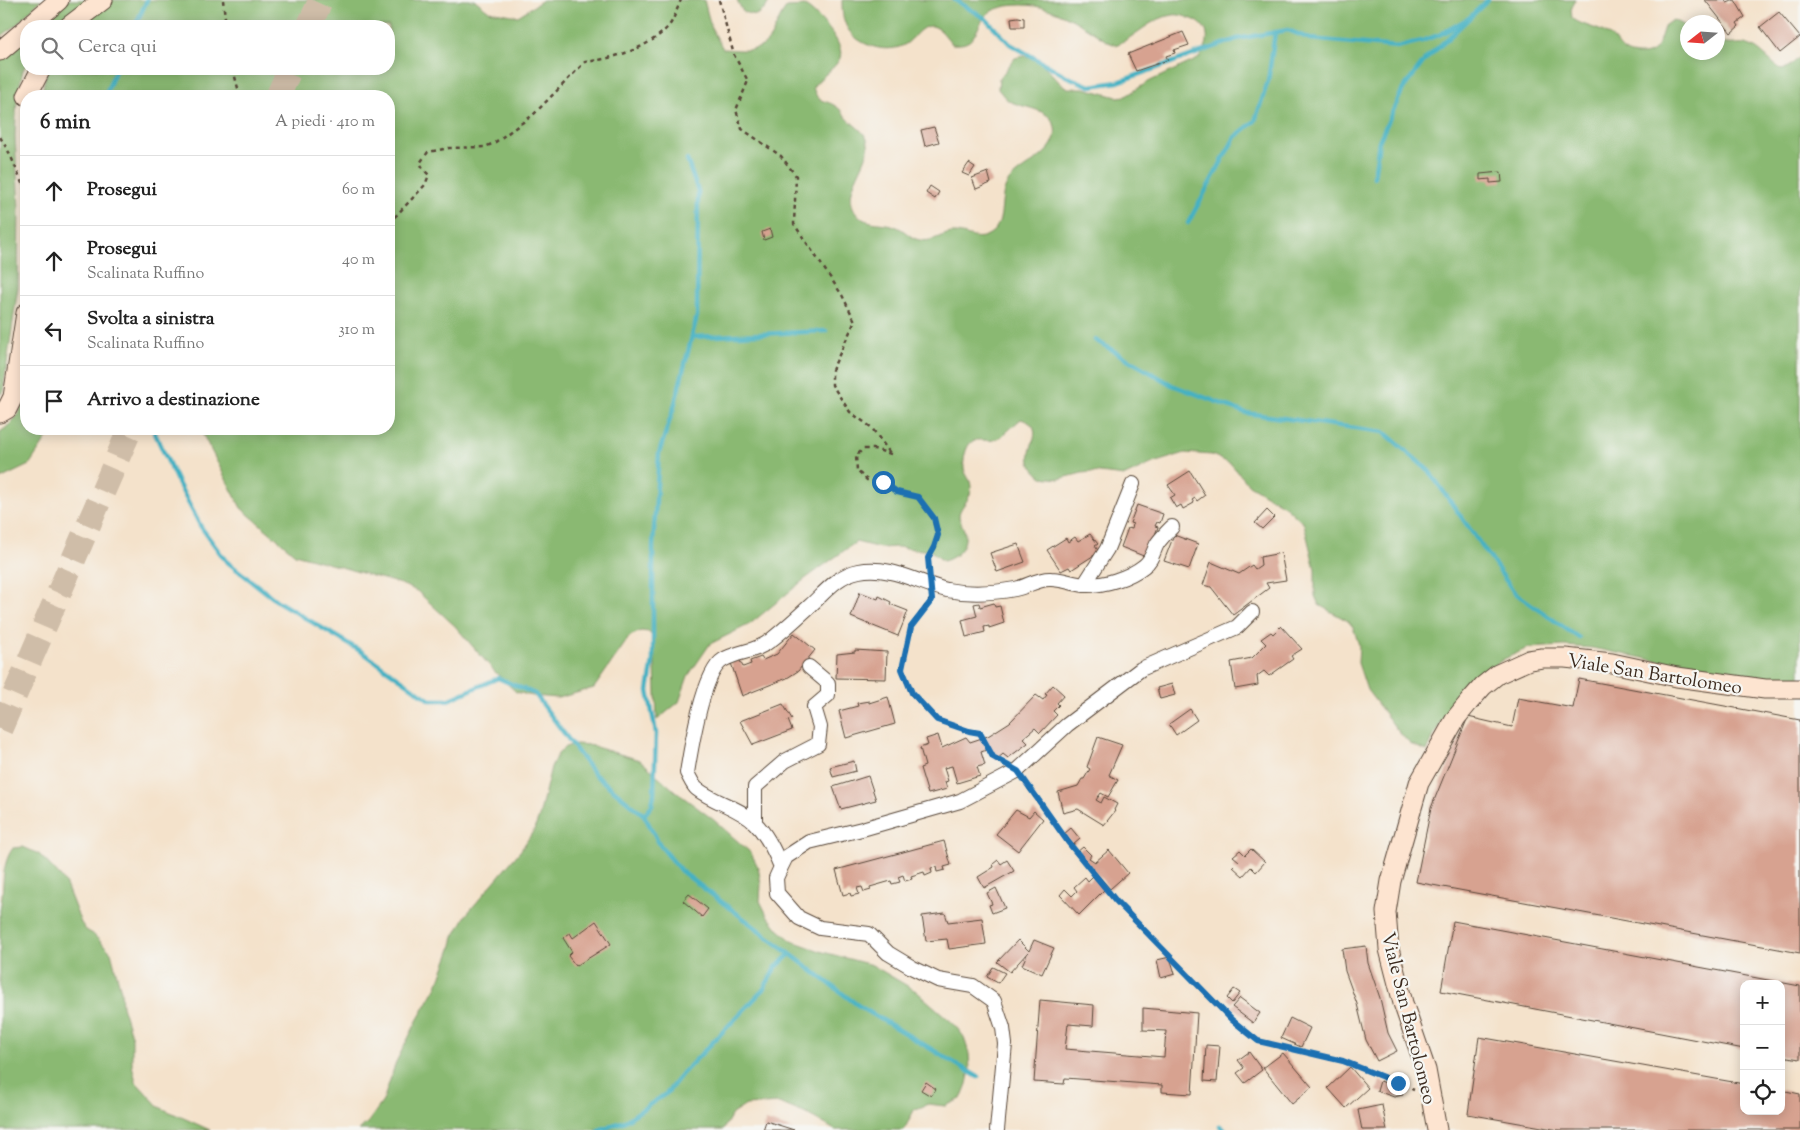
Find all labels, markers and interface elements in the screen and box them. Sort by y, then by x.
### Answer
north arrow [1680,15,1725,60]
search box [20,20,395,75]
icon: search [38,34,66,62]
text: Cerca qui [78,34,157,61]
text: 6 min [40,108,91,138]
text: A piedi · 410 m [275,111,375,134]
icon: ahead [40,177,68,205]
text: Prosegui [87,177,157,204]
text: 60 m [342,179,375,202]
text: Prosegui [87,236,157,263]
icon: ahead [40,247,68,275]
text: 40 m [342,249,375,272]
text: Scalinata Ruffino [87,263,204,286]
text: Svolta a sinistra [87,306,215,333]
icon: left [40,317,68,345]
text: 310 m [338,319,375,342]
text: Scalinata Ruffino [87,333,204,356]
icon: arrive [40,387,68,415]
text: Arrivo a destinazione [87,387,260,414]
route start [872,471,895,494]
street label: Viale San Bartolomeo [1565,648,1744,703]
street label: Viale San Bartolomeo [1373,930,1442,1107]
map controls [1740,980,1785,1115]
button: + [1740,980,1785,1025]
button: − [1740,1025,1785,1070]
button: locate [1740,1070,1785,1115]
route end [1387,1072,1410,1095]

